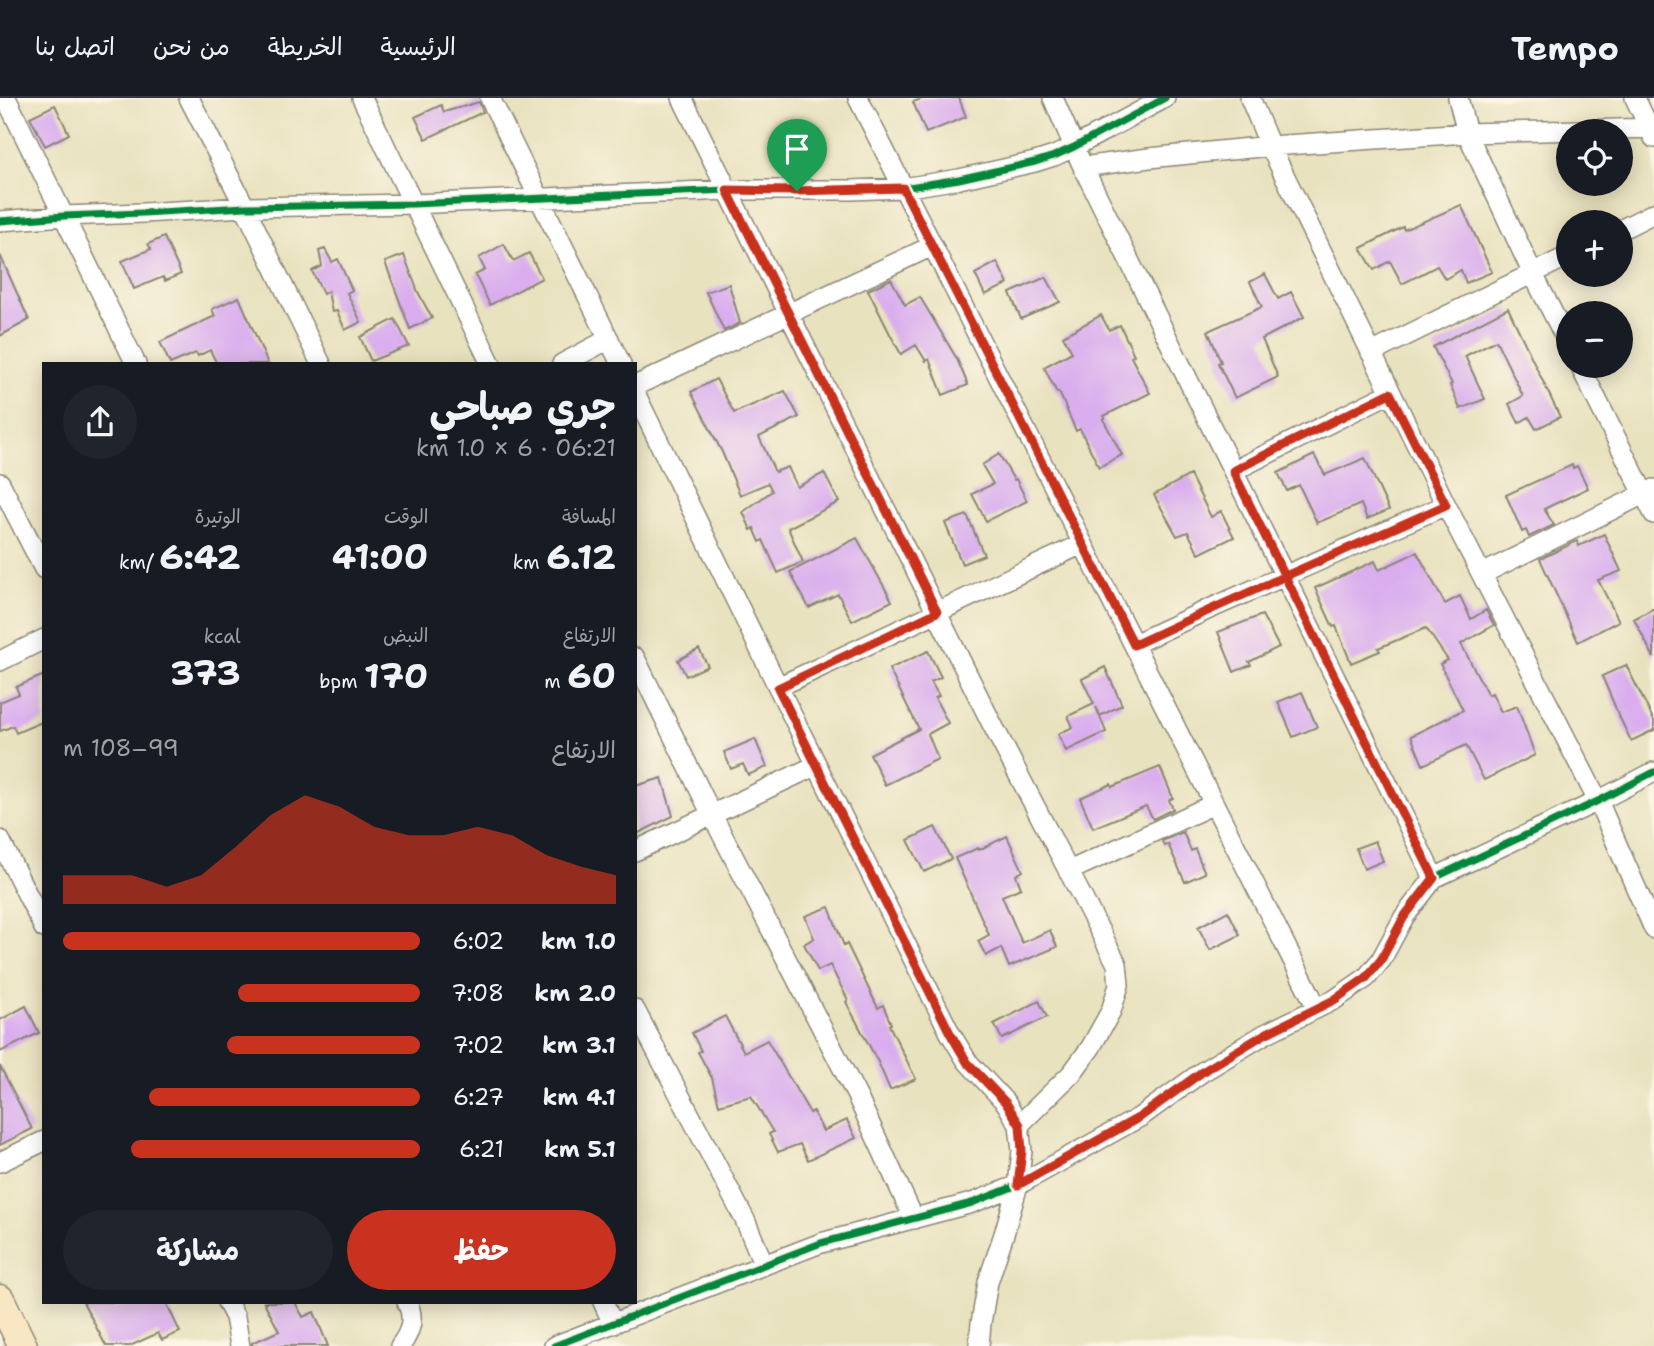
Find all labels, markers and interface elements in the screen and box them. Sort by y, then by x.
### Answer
text: Tempo [1511,26,1619,71]
text: اتصل بنا [35,31,115,63]
text: من نحن [153,31,230,63]
text: الخريطة [268,31,343,63]
text: الرئيسية [381,31,456,63]
pin [767,119,827,191]
map controls [1556,119,1633,378]
button: locate [1556,119,1633,196]
icon: arrive [778,130,816,168]
button: + [1556,210,1633,287]
button: − [1556,301,1633,378]
text: جري صباحي [429,381,616,432]
button: share [63,385,137,459]
text: 06:21 · 6 × 1.0 km [416,433,616,463]
text: الوتيرة [195,504,241,529]
text: الوقت [384,504,428,529]
text: المسافة [562,504,616,529]
text: 6:42 [159,533,241,580]
text: 41:00 [332,533,428,580]
text: 6.12 [546,533,616,580]
text: /km [119,550,159,575]
text: km [513,550,546,575]
text: النبض [383,623,428,648]
text: الارتفاع [563,623,616,648]
text: kcal [204,624,241,649]
text: 373 [170,649,241,696]
text: 170 [364,652,428,699]
text: 60 [567,652,616,699]
text: bpm [319,669,364,694]
text: m [544,669,567,694]
text: 99–108 m [63,733,179,763]
text: الارتفاع [552,735,616,765]
text: 6:02 [452,926,504,956]
text: 1.0 km [541,926,616,956]
text: 7:08 [451,978,504,1008]
text: 2.0 km [534,978,616,1008]
text: 7:02 [452,1030,504,1060]
text: 3.1 km [542,1030,616,1060]
text: 6:27 [453,1082,504,1112]
text: 4.1 km [543,1082,616,1112]
text: 6:21 [459,1134,504,1164]
text: 5.1 km [544,1134,616,1164]
button: مشاركة [63,1210,333,1290]
button: حفظ [347,1210,616,1290]

